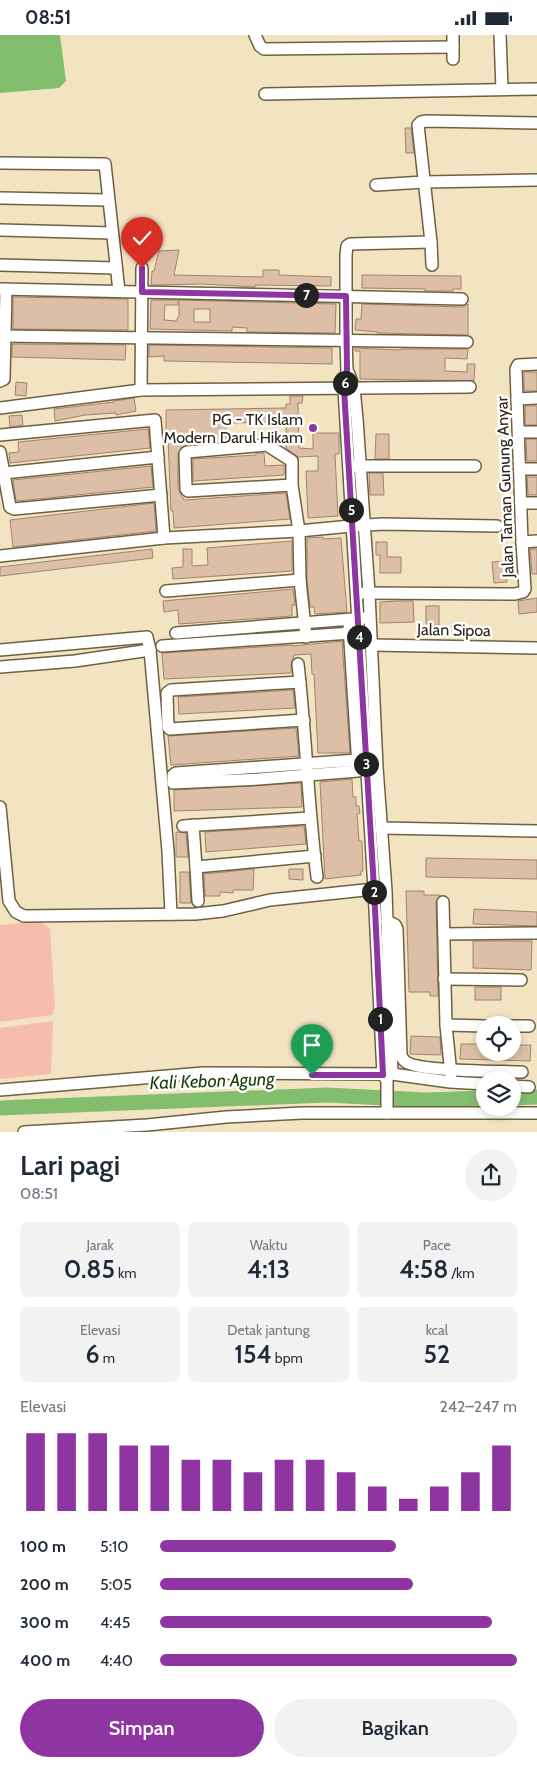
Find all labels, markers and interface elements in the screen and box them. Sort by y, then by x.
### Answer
text: 08:51 [25,6,71,29]
pin [121,217,163,268]
icon: check [128,224,156,252]
pin: 7 [294,283,318,307]
text: 7 [303,286,310,304]
pin: 6 [332,371,358,395]
text: 6 [342,374,349,392]
street label: Jalan Taman Gunung Anyar [492,395,518,579]
place label: PG - TK Islam Modern Darul Hikam [163,410,303,447]
marker: PG - TK Islam Modern Darul Hikam [307,422,319,434]
pin: 5 [338,497,364,523]
text: 5 [348,501,355,519]
street label: Jalan Sipoa [416,620,491,640]
pin: 4 [346,625,372,649]
text: 4 [355,628,364,646]
pin: 3 [354,751,378,777]
text: 3 [363,755,370,773]
pin: 2 [362,879,386,905]
text: 2 [371,883,378,901]
pin: 1 [368,1007,392,1031]
text: 1 [378,1010,383,1028]
map controls [476,1016,521,1116]
button: locate [476,1016,521,1061]
pin [291,1024,333,1075]
icon: arrive [298,1031,326,1059]
water label: Kali Kebon Agung [149,1068,276,1094]
button: layers [476,1071,521,1116]
text: Lari pagi [20,1148,120,1182]
button: share [465,1149,517,1201]
text: 08:51 [20,1184,58,1203]
text: Jarak [86,1236,114,1254]
text: Waktu [250,1236,287,1254]
text: Pace [423,1236,451,1254]
text: 0.85 [64,1254,115,1284]
text: 4:13 [247,1254,290,1284]
text: 4:58 [399,1254,448,1284]
text: km [115,1264,137,1282]
text: /km [448,1264,475,1282]
text: Elevasi [80,1321,120,1339]
text: Detak jantung [227,1321,310,1339]
text: kcal [426,1321,448,1339]
text: 6 [85,1339,100,1369]
text: 154 [234,1339,272,1369]
text: 52 [424,1339,450,1369]
text: m [100,1349,115,1367]
text: bpm [272,1349,303,1367]
text: Elevasi [20,1397,66,1416]
text: 242–247 m [439,1397,517,1416]
text: 100 m [20,1537,66,1556]
text: 5:10 [100,1537,128,1556]
text: 200 m [20,1575,69,1594]
text: 5:05 [100,1575,132,1594]
text: 300 m [20,1613,69,1632]
text: 4:45 [100,1613,130,1632]
text: 400 m [20,1651,70,1670]
text: 4:40 [100,1651,133,1670]
button: Simpan [20,1699,264,1757]
button: Bagikan [274,1699,517,1757]

